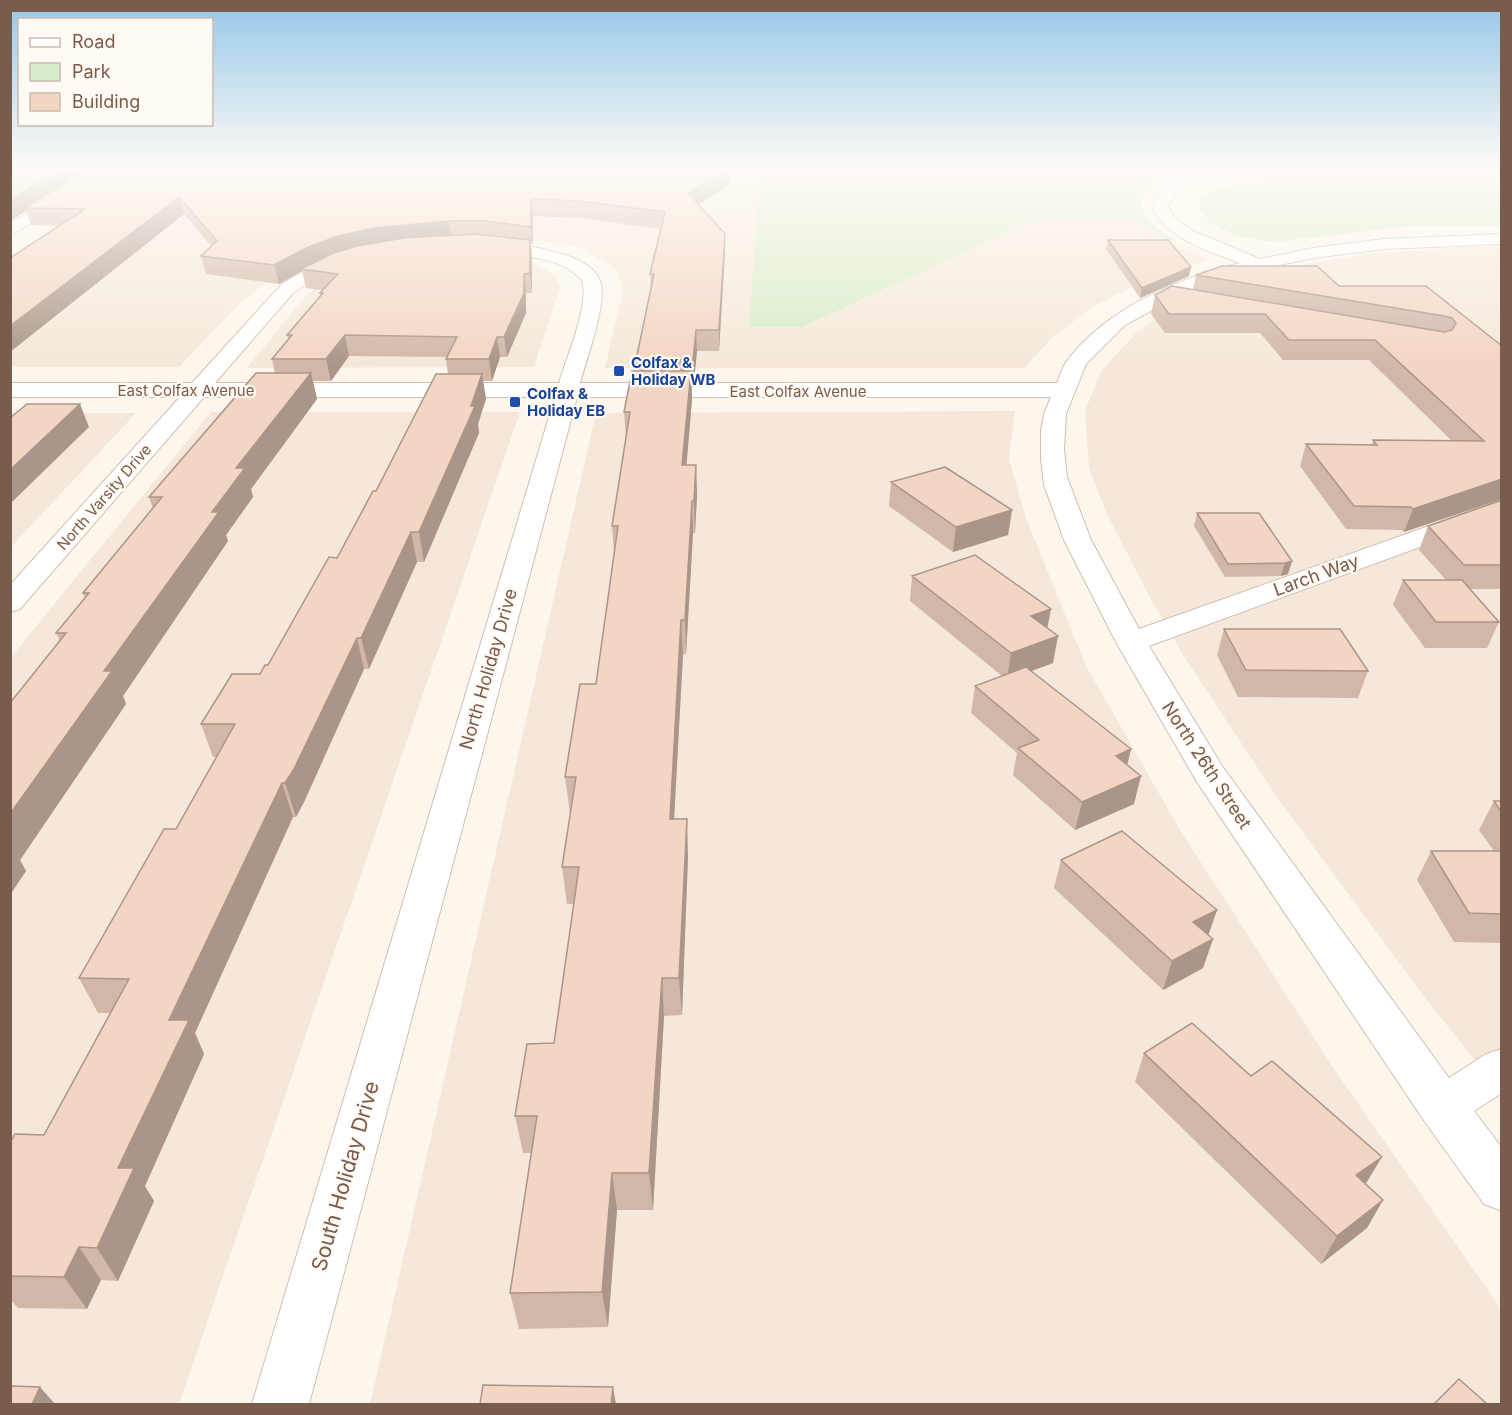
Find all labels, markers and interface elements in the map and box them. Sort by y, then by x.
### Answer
legend [18,18,213,126]
text: Road [72,31,115,52]
text: Park [72,61,111,82]
text: Building [72,91,140,112]
place label: Colfax & Holiday WB [631,353,716,389]
marker: Colfax & Holiday WB [612,364,626,378]
street label: East Colfax Avenue [118,381,254,400]
street label: East Colfax Avenue [730,382,866,401]
place label: Colfax & Holiday EB [527,384,605,420]
marker: Colfax & Holiday EB [508,395,522,409]
street label: North Varsity Drive [53,440,155,554]
street label: Larch Way [1270,550,1362,600]
street label: North Holiday Drive [455,586,521,752]
street label: North 26th Street [1158,697,1256,833]
street label: South Holiday Drive [306,1078,384,1274]

